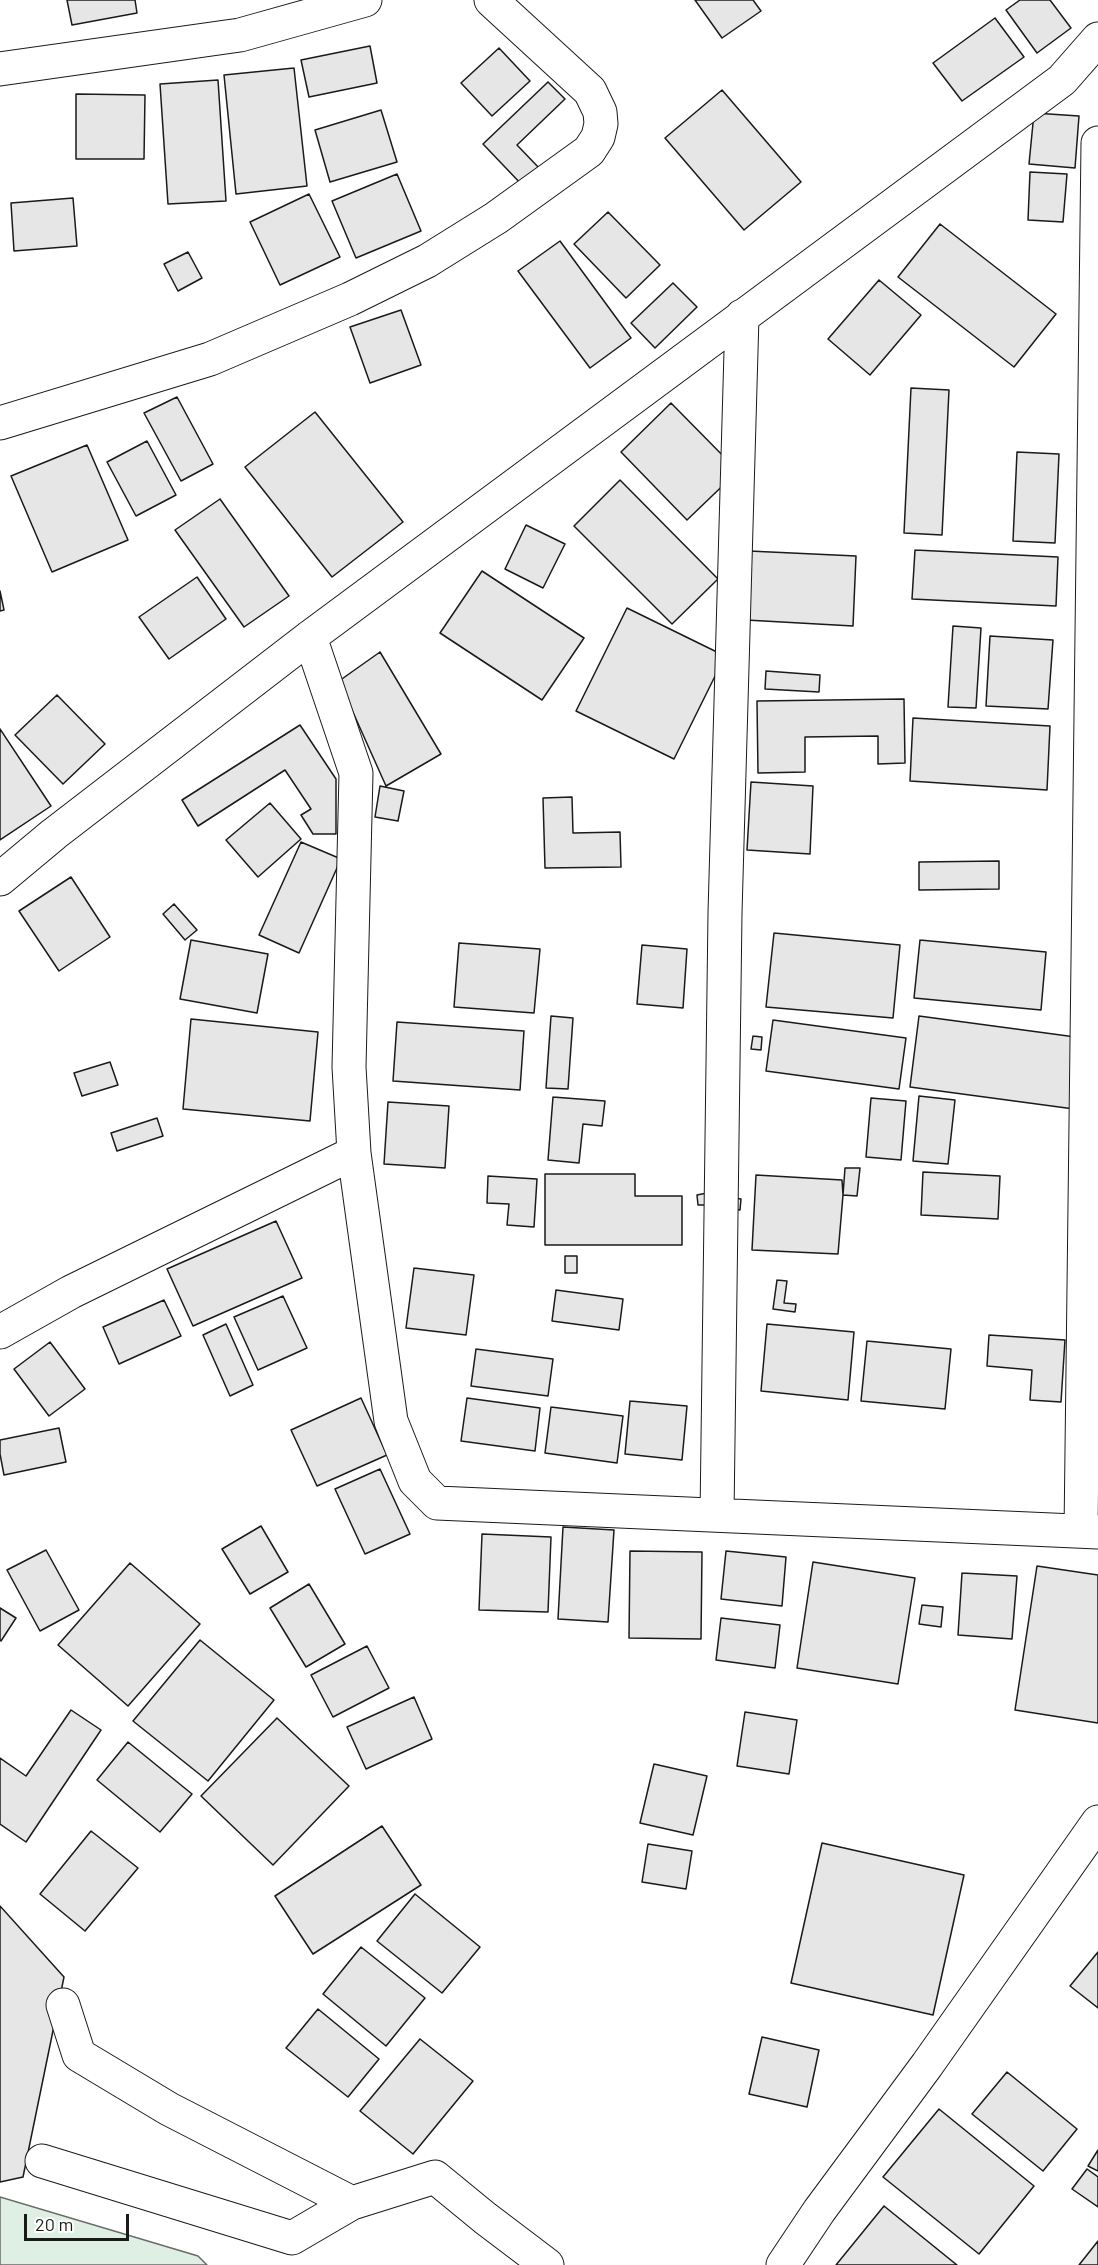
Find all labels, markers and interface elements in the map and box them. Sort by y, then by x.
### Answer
scale bar [27,2202,132,2240]
text: 20 m [35,2213,73,2235]

